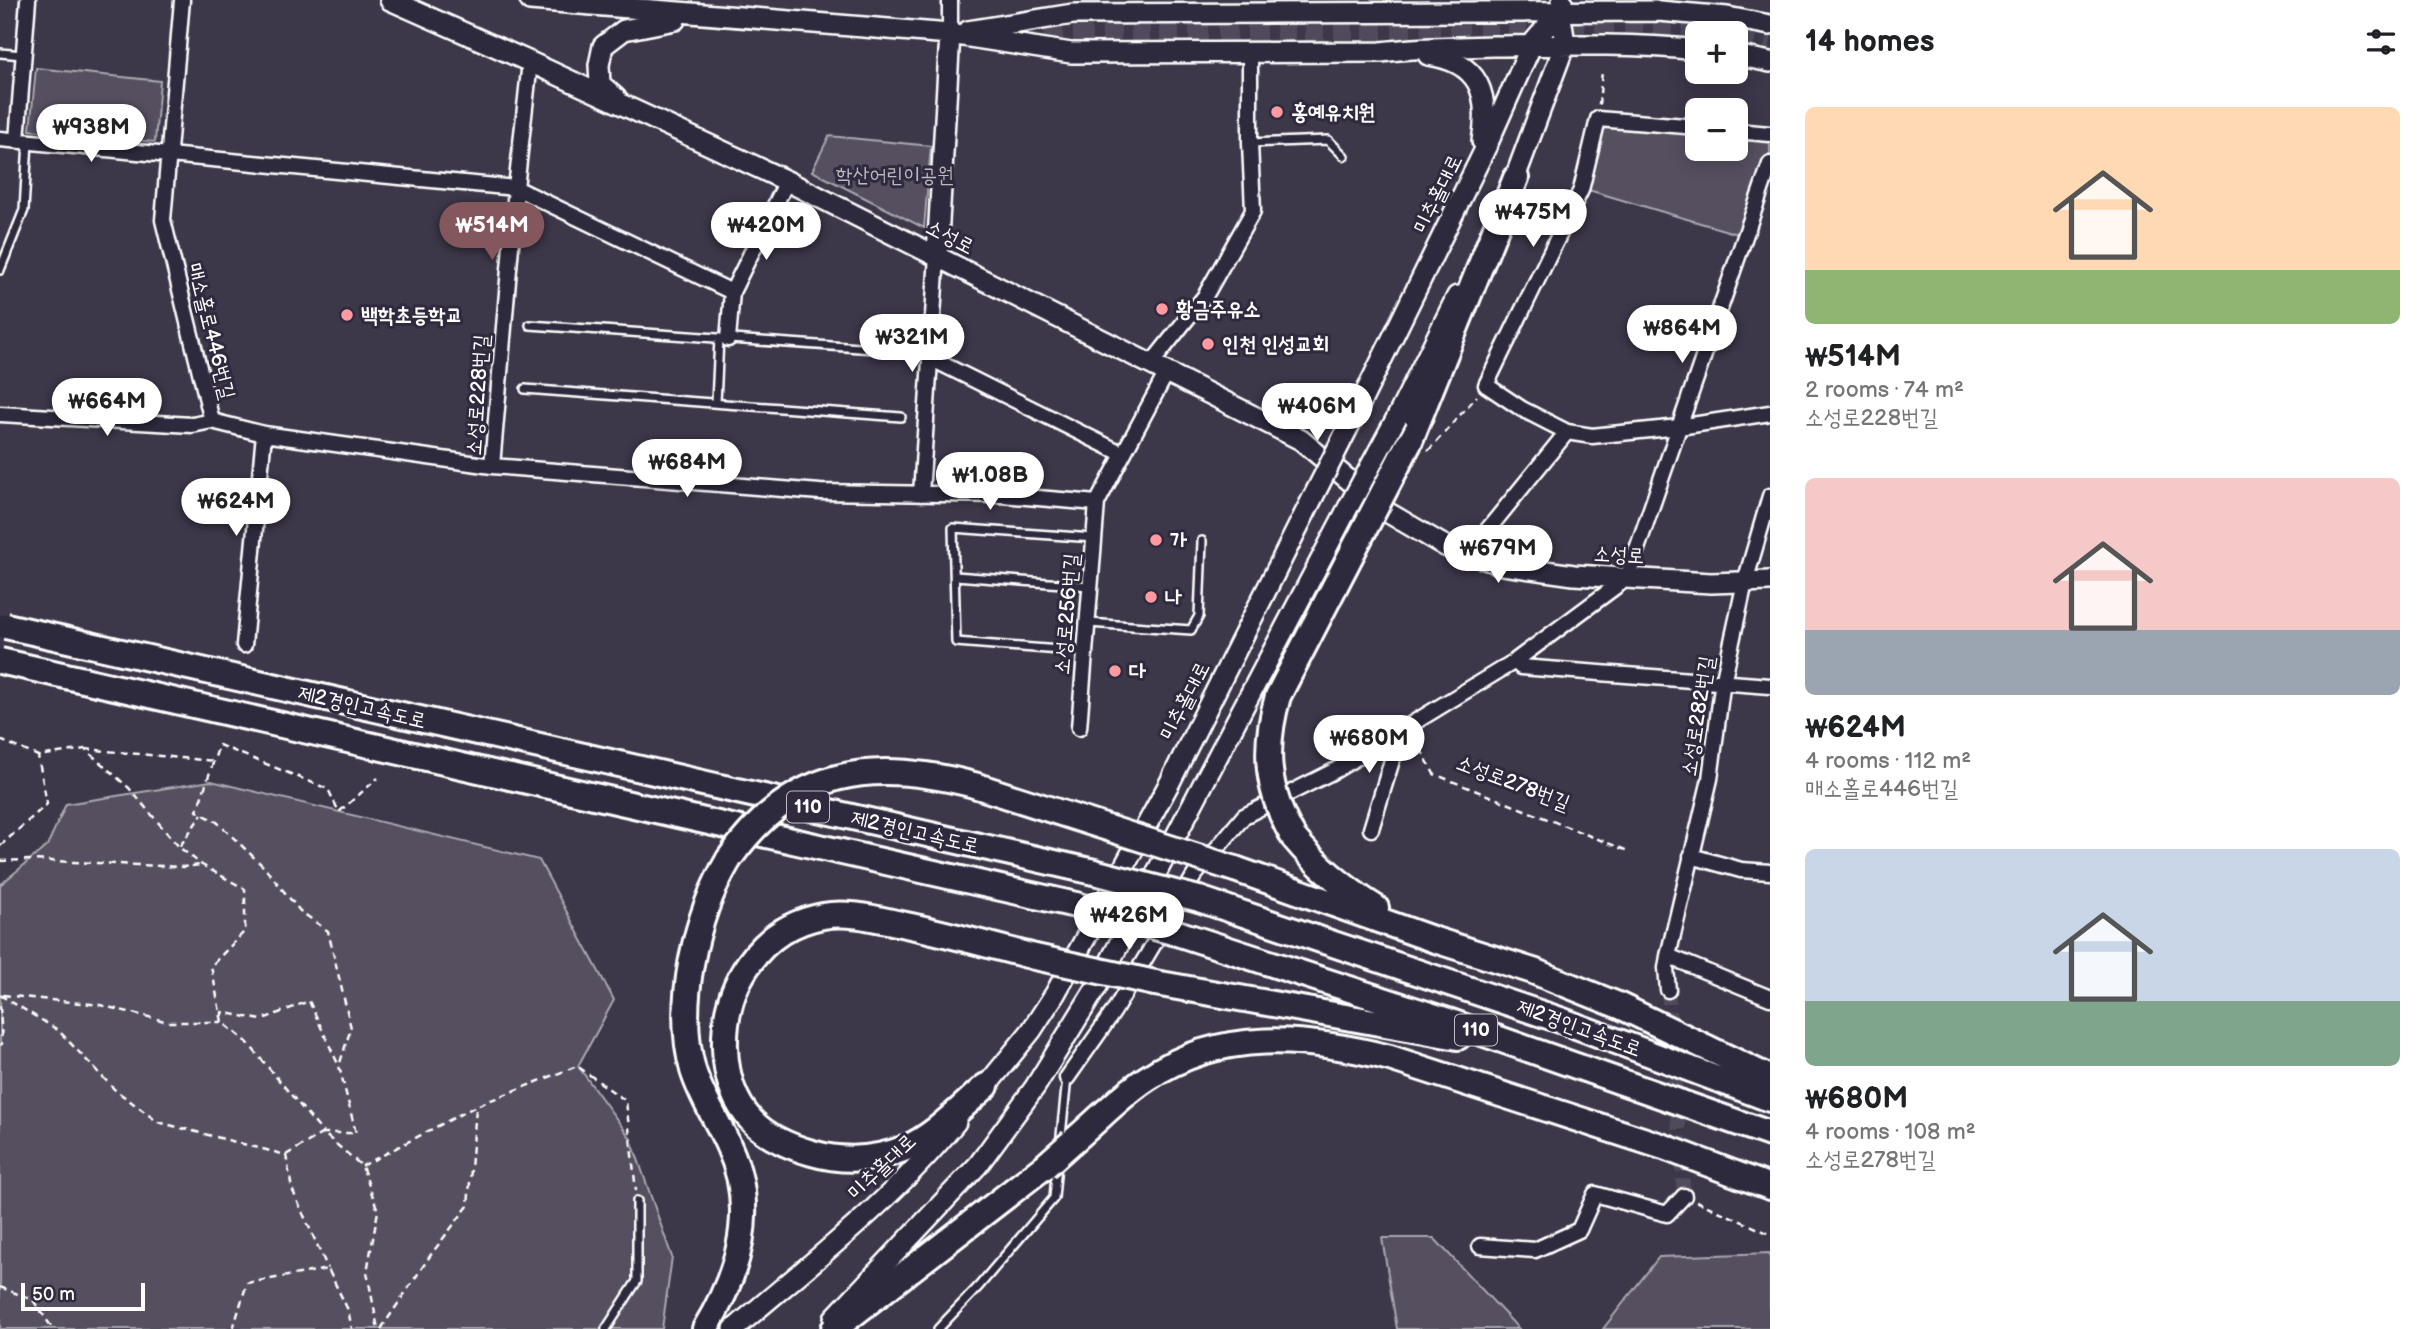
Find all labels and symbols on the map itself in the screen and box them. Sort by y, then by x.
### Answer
place label: 홍예유치원 [1291,100,1376,125]
pin: ₩938M [42,104,140,164]
marker: 홍예유치원 [1269,104,1285,120]
street label: 미추홀대로 [1408,151,1468,237]
park label: 학산어린이공원 [836,163,954,188]
pin: ₩475M [1484,190,1582,249]
pin: ₩514M [443,202,541,262]
pin: ₩420M [717,202,815,262]
street label: 소성로 [922,214,978,260]
street label: 매소홀로446번길 [182,260,240,402]
place label: 황금주유소 [1176,297,1261,322]
marker: 황금주유소 [1154,301,1170,317]
place label: 백학초등학교 [361,303,462,328]
pin: ₩864M [1633,306,1731,365]
marker: 백학초등학교 [339,307,355,323]
pin: ₩321M [863,314,961,374]
place label: 인천 인성교회 [1222,332,1329,357]
street label: 소성로228번길 [461,333,495,456]
marker: 인천 인성교회 [1200,336,1216,352]
pin: ₩664M [58,378,156,438]
pin: ₩406M [1268,384,1366,443]
pin: ₩684M [638,440,736,499]
pin: ₩1.08B [933,452,1047,512]
pin: ₩624M [187,478,285,538]
pin: ₩679M [1449,526,1547,585]
place label: 가 [1170,528,1187,553]
marker: 가 [1148,532,1164,548]
street label: 소성로 [1593,541,1645,569]
street label: 소성로256번길 [1049,552,1085,676]
place label: 나 [1165,585,1182,610]
marker: 나 [1143,589,1159,605]
street label: 소성로282번길 [1676,654,1720,778]
street label: 미추홀대로 [1155,658,1215,744]
place label: 다 [1129,659,1146,684]
marker: 다 [1107,663,1123,679]
street label: 제2경인고속도로 [296,680,428,734]
pin: ₩680M [1320,716,1418,775]
street label: 소성로278번길 [1453,750,1573,816]
road number: 110 [787,792,829,822]
street label: 제2경인고속도로 [849,805,981,859]
pin: ₩426M [1080,892,1178,952]
street label: 제2경인고속도로 [1513,994,1645,1062]
road number: 110 [1455,1014,1497,1046]
street label: 미추홀대로 [843,1129,921,1205]
scale bar [21,1280,145,1312]

